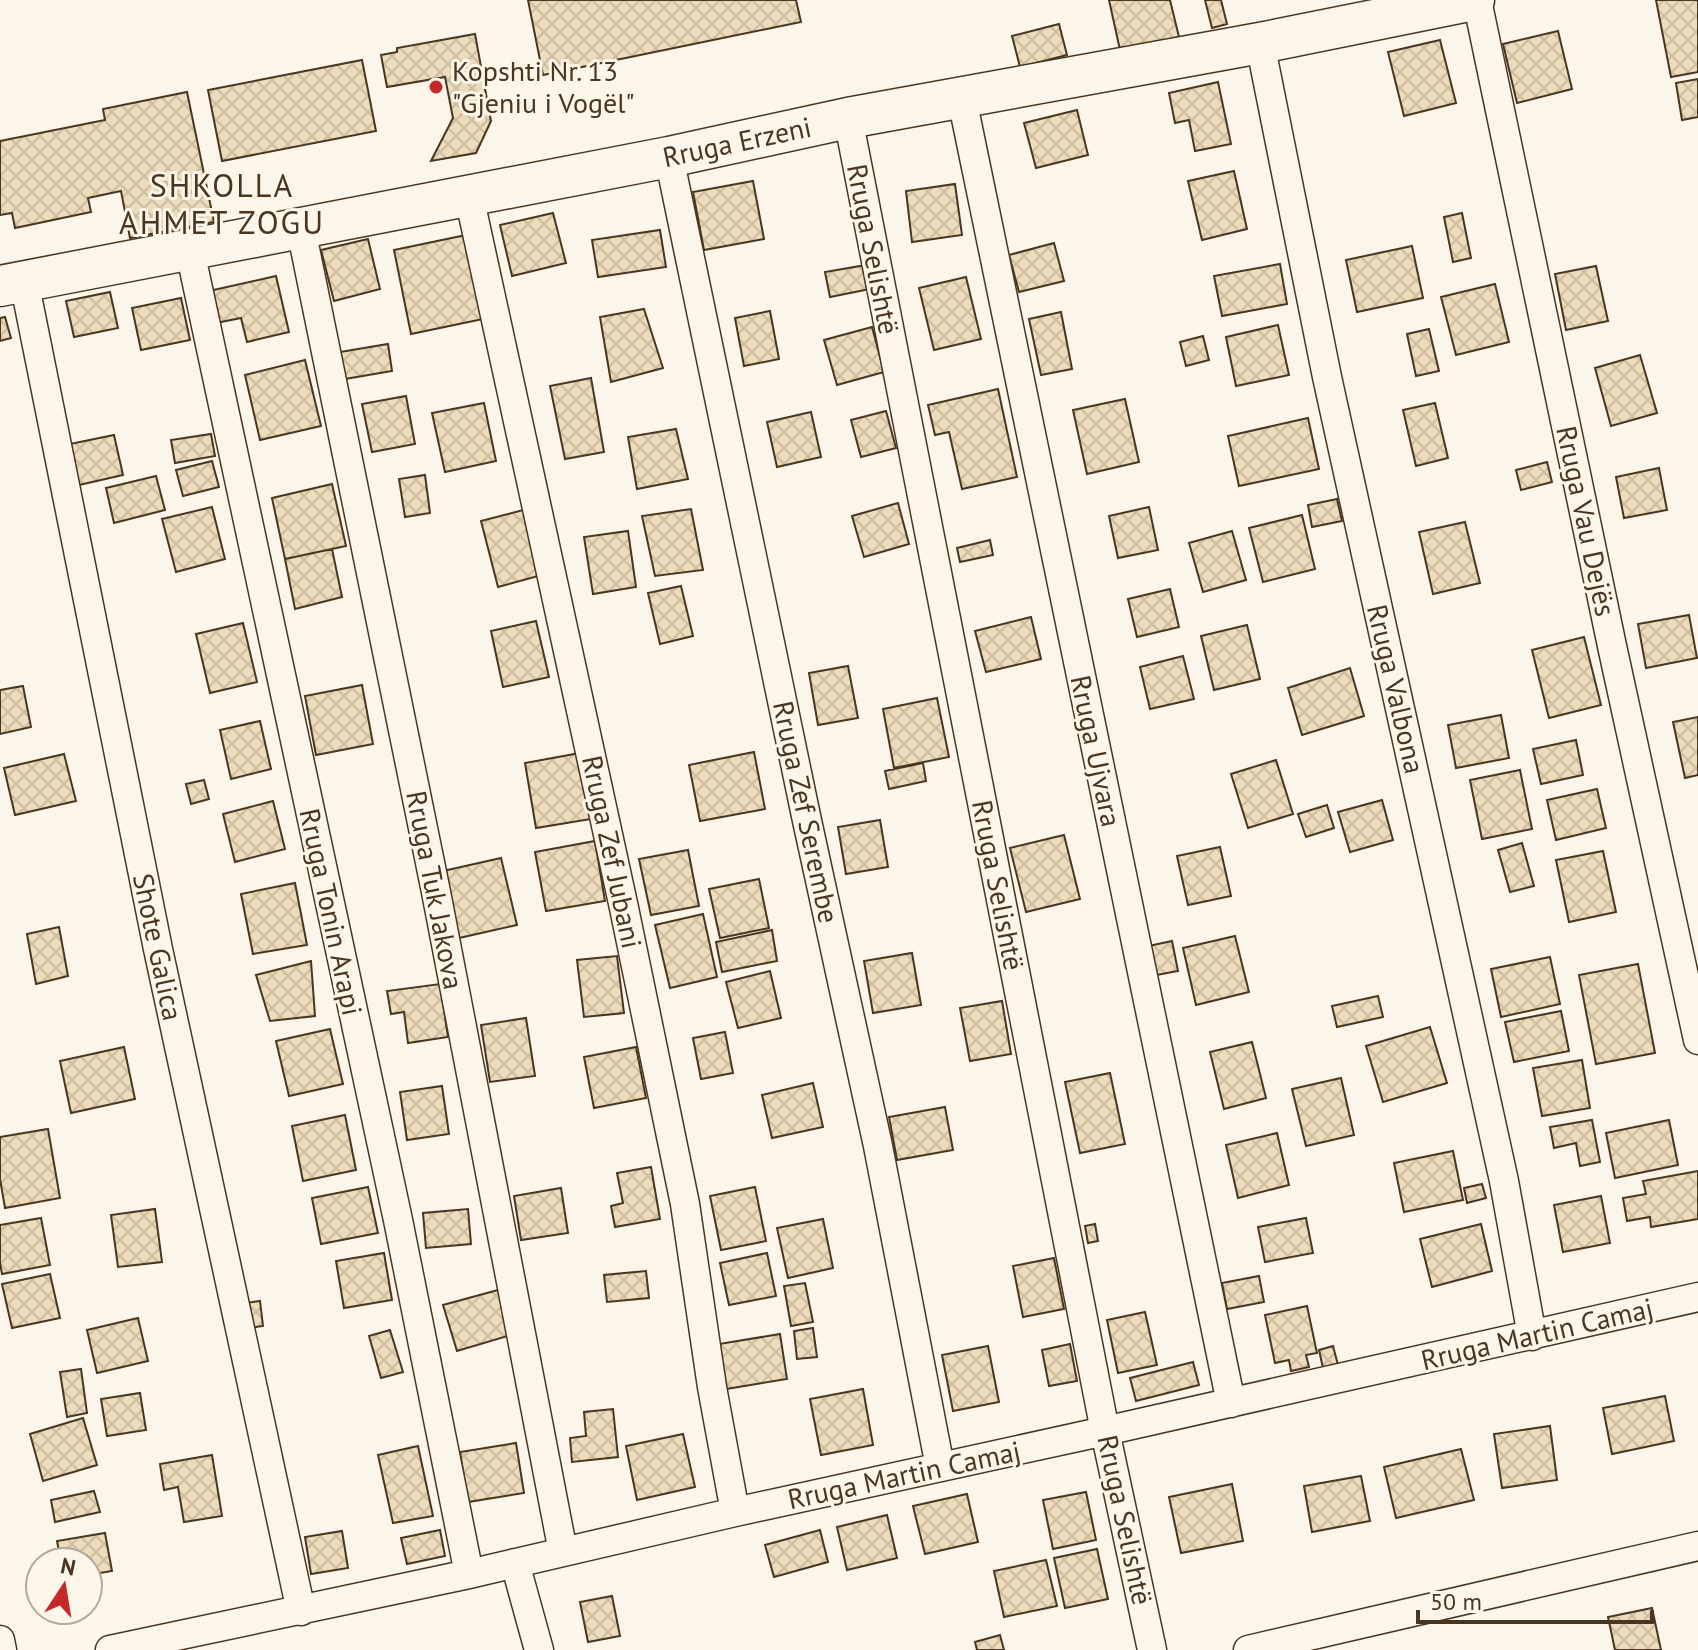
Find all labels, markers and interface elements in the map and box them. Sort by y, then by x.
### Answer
place label: Kopshti Nr. 13 "Gjeniu i Vogël" [452,52,635,121]
marker: Kopshti Nr. 13 "Gjeniu i Vogël" [427,78,445,96]
street label: Rruga Erzeni [659,108,815,175]
street label: Rruga Selishtë [839,161,908,337]
district label: SHKOLLA AHMET ZOGU [119,164,325,243]
street label: Rruga Vau Dejës [1548,422,1625,619]
street label: Rruga Valbona [1359,601,1434,777]
street label: Rruga Ujvara [1062,672,1131,830]
street label: Rruga Zef Serembe [765,697,848,926]
street label: Rruga Zef Jubani [574,752,651,952]
street label: Rruga Tuk Jakova [398,788,473,992]
street label: Rruga Selishtë [964,797,1033,973]
street label: Rruga Tonin Arapi [291,805,371,1019]
street label: Shote Galica [125,870,192,1024]
street label: Rruga Martin Camaj [1417,1289,1657,1378]
street label: Rruga Martin Camaj [784,1432,1024,1517]
street label: Rruga Selishtë [1089,1432,1162,1608]
north arrow [24,1546,104,1626]
text: N [58,1551,78,1582]
scale bar [1418,1574,1652,1624]
text: 50 m [1430,1586,1482,1617]

